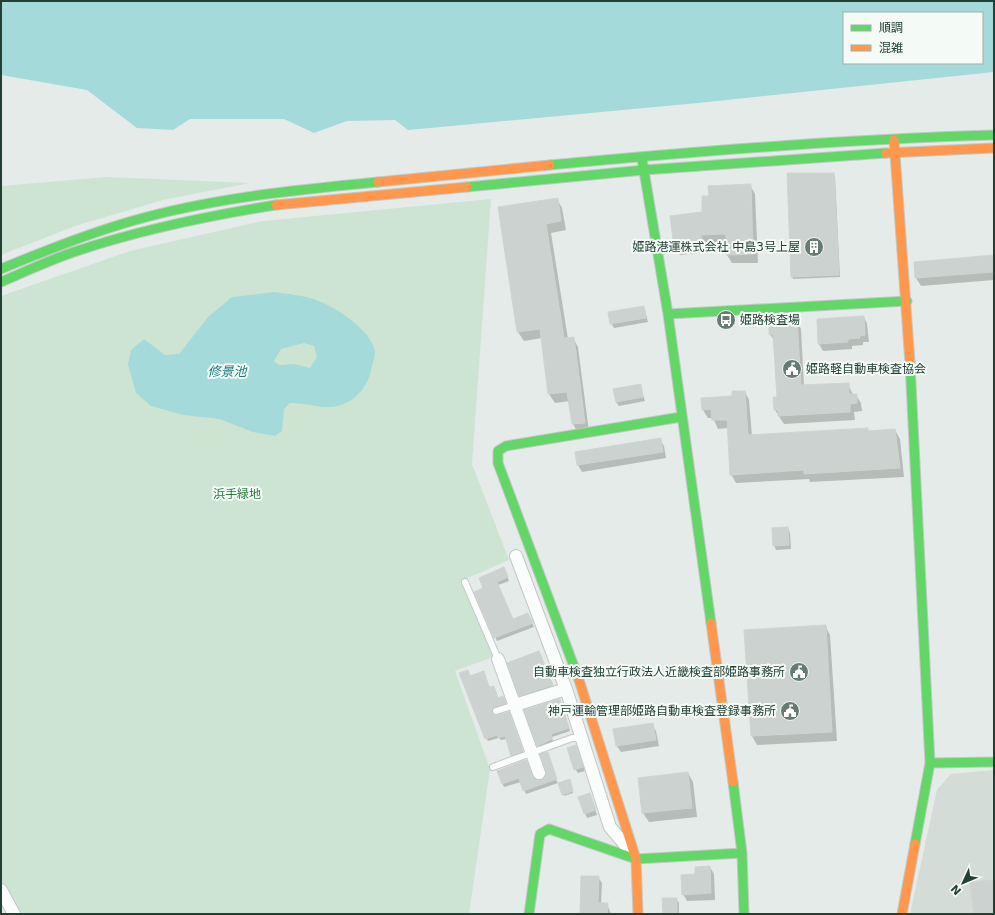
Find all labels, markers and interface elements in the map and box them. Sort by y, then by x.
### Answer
legend [843,12,983,64]
text: 順調 [879,21,903,35]
text: 混雑 [879,41,903,55]
building icon: 姫路港運株式会社 中島3号上屋 [803,236,825,258]
place label: 姫路港運株式会社 中島3号上屋 [633,240,800,254]
bus stop icon: 姫路検査場 [715,309,737,331]
place label: 姫路検査場 [740,313,800,327]
public building icon: 姫路軽自動車検査協会 [781,358,803,380]
place label: 姫路軽自動車検査協会 [806,362,926,376]
water label: 修景池 [207,364,248,379]
park label: 浜手緑地 [213,487,261,501]
public building icon: 自動車検査独立行政法人近畿検査部姫路事務所 [788,661,810,683]
place label: 自動車検査独立行政法人近畿検査部姫路事務所 [533,665,785,679]
public building icon: 神戸運輸管理部姫路自動車検査登録事務所 [779,700,801,722]
place label: 神戸運輸管理部姫路自動車検査登録事務所 [548,704,776,718]
north arrow [943,863,983,903]
text: N [948,882,964,897]

